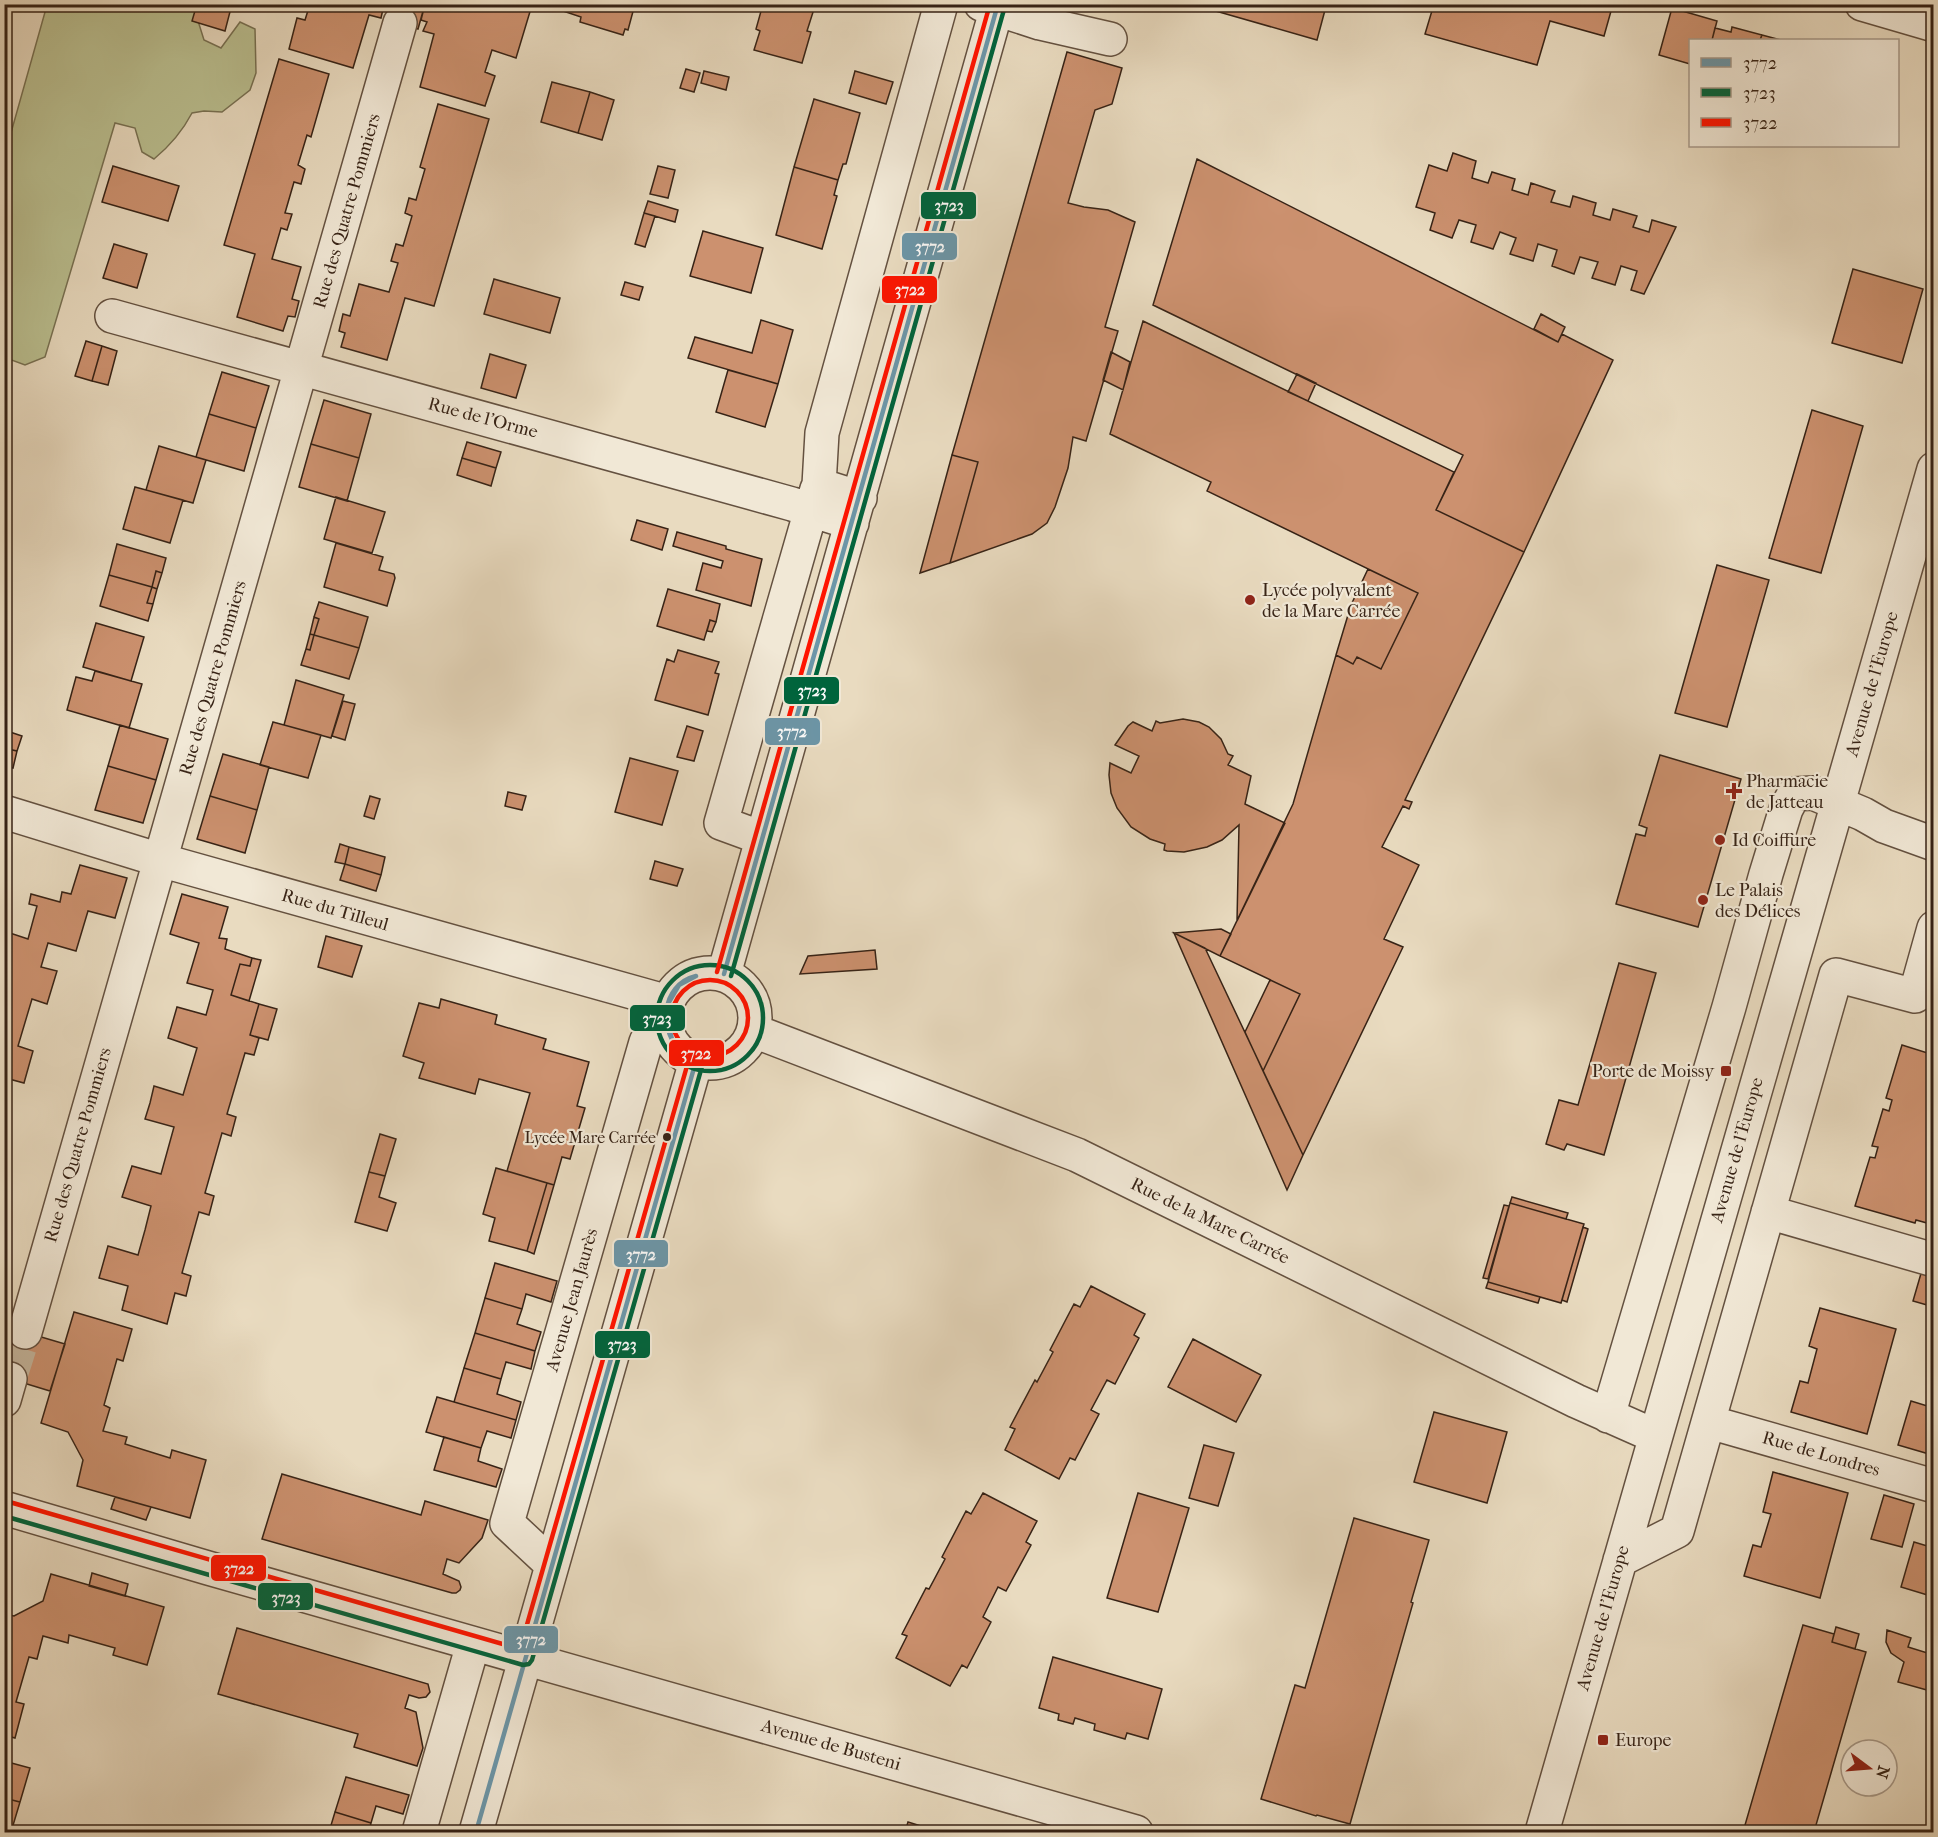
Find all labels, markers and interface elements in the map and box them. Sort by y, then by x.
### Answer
legend [1689,39,1899,147]
text: 3772 [1743,53,1777,74]
text: 3723 [1743,83,1776,104]
street label: Rue des Quatre Pommiers [309,111,385,311]
text: 3722 [1743,113,1778,134]
line badge: 3723 [920,191,977,220]
text: 3723 [934,196,964,216]
line badge: 3772 [901,232,958,261]
text: 3772 [915,237,945,257]
line badge: 3722 [881,275,938,304]
text: 3722 [895,280,925,300]
street label: Rue de l'Orme [426,393,540,443]
street label: Rue des Quatre Pommiers [175,578,251,778]
place label: Lycée polyvalent de la Mare Carrée [1262,580,1400,622]
marker: Lycée polyvalent de la Mare Carrée [1243,593,1257,607]
street label: Avenue de l'Europe [1841,609,1903,760]
line badge: 3723 [783,676,840,705]
text: 3723 [797,681,827,701]
line badge: 3772 [764,717,821,746]
text: 3772 [777,722,807,742]
place label: Pharmacie de Jatteau [1746,771,1828,813]
marker: Pharmacie de Jatteau [1727,784,1741,798]
place label: Id Coiffure [1732,830,1816,851]
marker: Id Coiffure [1713,833,1727,847]
place label: Le Palais des Délices [1715,880,1801,922]
street label: Rue du Tilleul [279,885,391,935]
marker: Le Palais des Délices [1696,893,1710,907]
line badge: 3723 [629,1004,686,1032]
text: 3723 [642,1009,672,1029]
line badge: 3722 [668,1039,725,1067]
text: 3722 [681,1044,711,1064]
street label: Rue des Quatre Pommiers [40,1045,116,1245]
place label: Porte de Moissy [1592,1061,1715,1082]
marker: Porte de Moissy [1719,1064,1733,1078]
street label: Avenue de l'Europe [1706,1075,1768,1226]
place label: Lycée Mare Carrée [525,1128,656,1147]
marker: Lycée Mare Carrée [661,1131,673,1143]
street label: Rue de la Mare Carrée [1127,1173,1293,1269]
street label: Avenue Jean Jaurès [541,1226,603,1375]
line badge: 3772 [613,1239,669,1268]
text: 3772 [626,1245,656,1265]
line badge: 3723 [594,1330,651,1359]
text: 3723 [607,1335,637,1355]
street label: Rue de Londres [1760,1427,1883,1481]
street label: Avenue de l'Europe [1572,1543,1634,1694]
line badge: 3722 [210,1554,267,1582]
text: 3722 [224,1559,254,1579]
line badge: 3723 [257,1582,314,1611]
text: 3723 [271,1588,301,1608]
line badge: 3772 [503,1625,559,1654]
text: 3772 [516,1630,546,1650]
street label: Avenue de Busteni [758,1715,904,1775]
place label: Europe [1615,1730,1672,1751]
marker: Europe [1596,1733,1610,1747]
north arrow [1839,1738,1899,1798]
text: N [1872,1764,1894,1781]

